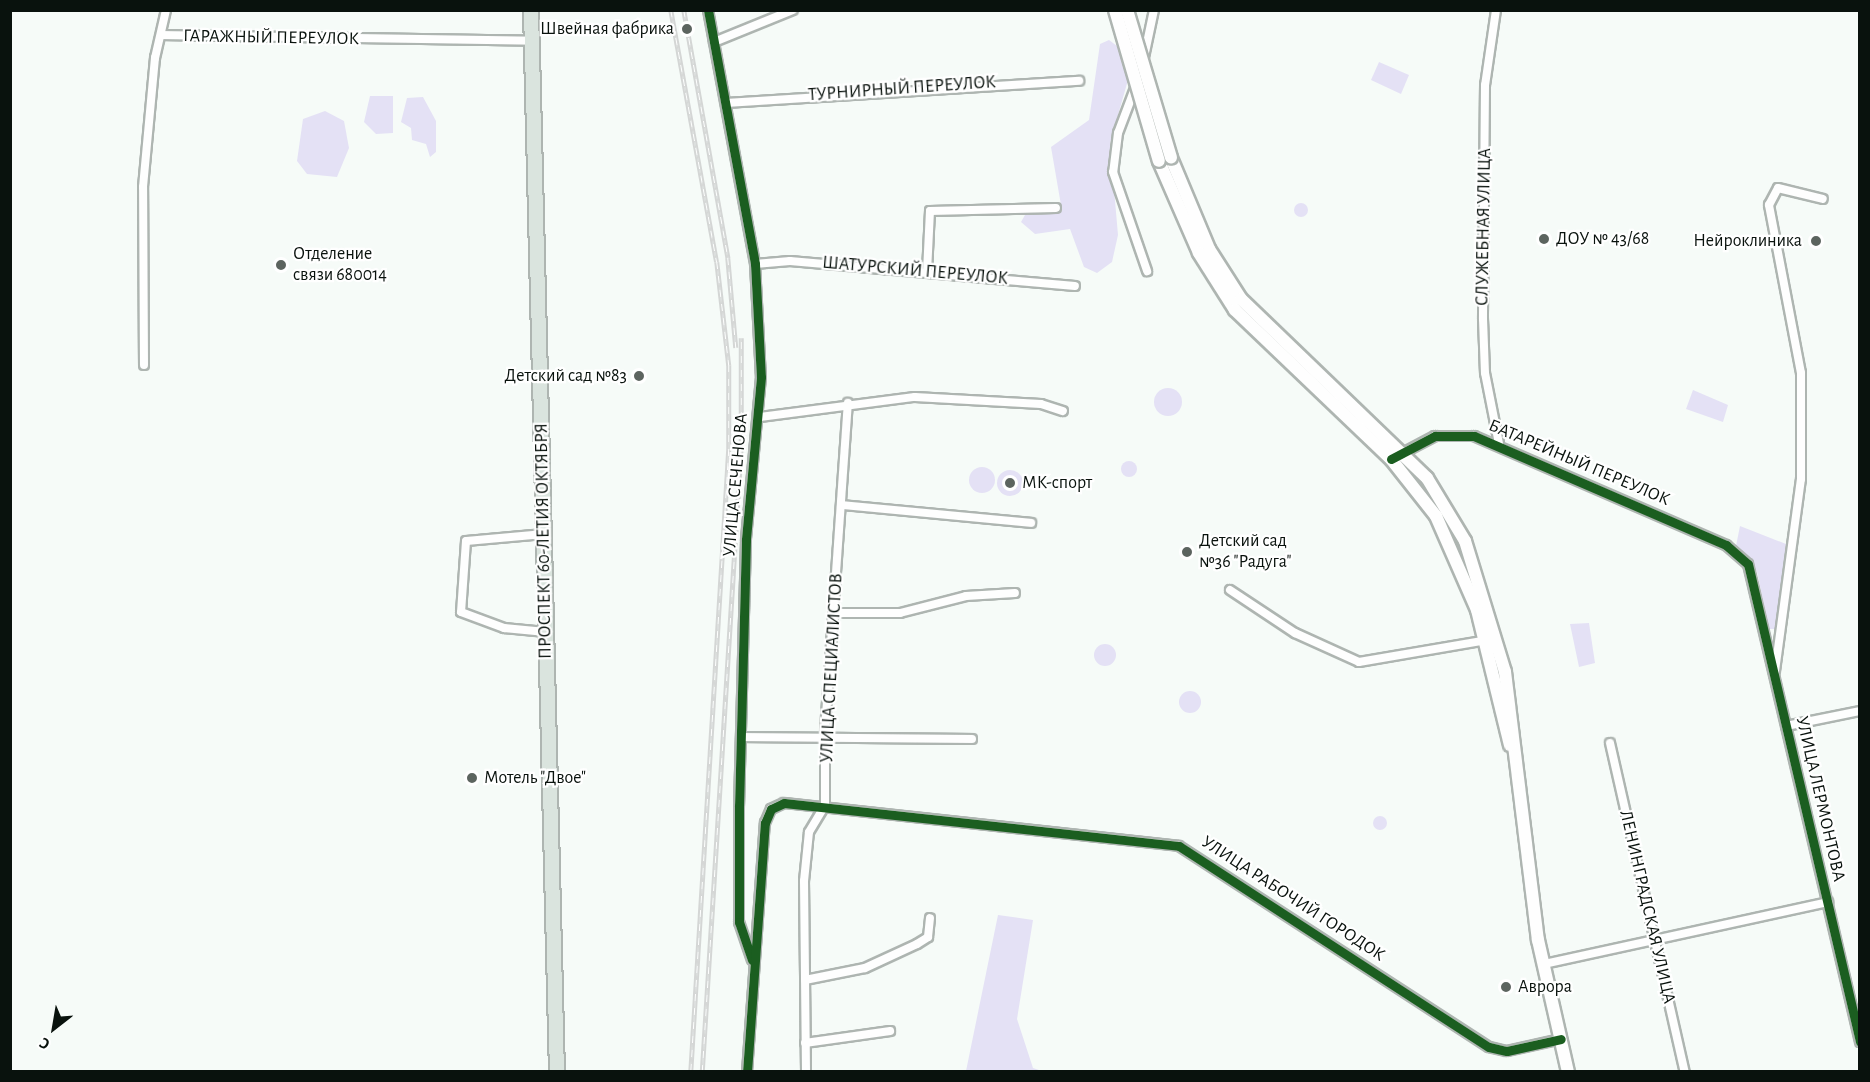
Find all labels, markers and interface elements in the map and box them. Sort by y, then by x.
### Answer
place label: Швейная фабрика [540,18,674,40]
marker: Швейная фабрика [678,20,696,38]
street label: ГАРАЖНЫЙ ПЕРЕУЛОК [183,26,359,50]
street label: ТУРНИРНЫЙ ПЕРЕУЛОК [807,72,997,106]
street label: СЛУЖЕБНАЯ УЛИЦА [1472,148,1496,306]
place label: ДОУ № 43/68 [1556,228,1649,250]
place label: Нейроклиника [1693,230,1802,252]
marker: ДОУ № 43/68 [1537,232,1551,246]
marker: Нейроклиника [1807,232,1825,250]
place label: Отделение связи 680014 [293,244,387,286]
street label: ШАТУРСКИЙ ПЕРЕУЛОК [821,252,1009,290]
marker: Отделение связи 680014 [274,258,288,272]
place label: Детский сад №83 [504,365,627,387]
marker: Детский сад №83 [632,369,646,383]
street label: УЛИЦА СЕЧЕНОВА [719,412,753,558]
street label: БАТАРЕЙНЫЙ ПЕРЕУЛОК [1485,415,1673,511]
street label: ПРОСПЕКТ 60-ЛЕТИЯ ОКТЯБРЯ [531,423,557,659]
place label: МК-спорт [1022,472,1092,494]
marker: МК-спорт [1003,476,1017,490]
place label: Детский сад №36 "Радуга" [1199,531,1292,574]
marker: Детский сад №36 "Радуга" [1180,545,1194,559]
street label: УЛИЦА СПЕЦИАЛИСТОВ [816,573,848,763]
street label: УЛИЦА ЛЕРМОНТОВА [1790,714,1850,884]
place label: Мотель "Двое" [484,767,586,789]
marker: Мотель "Двое" [465,771,479,785]
street label: ЛЕНИНГРАДСКАЯ УЛИЦА [1614,808,1680,1006]
street label: УЛИЦА РАБОЧИЙ ГОРОДОК [1197,832,1389,966]
place label: Аврора [1518,976,1572,998]
marker: Аврора [1499,980,1513,994]
north arrow [24,998,84,1058]
text: С [37,1034,53,1053]

